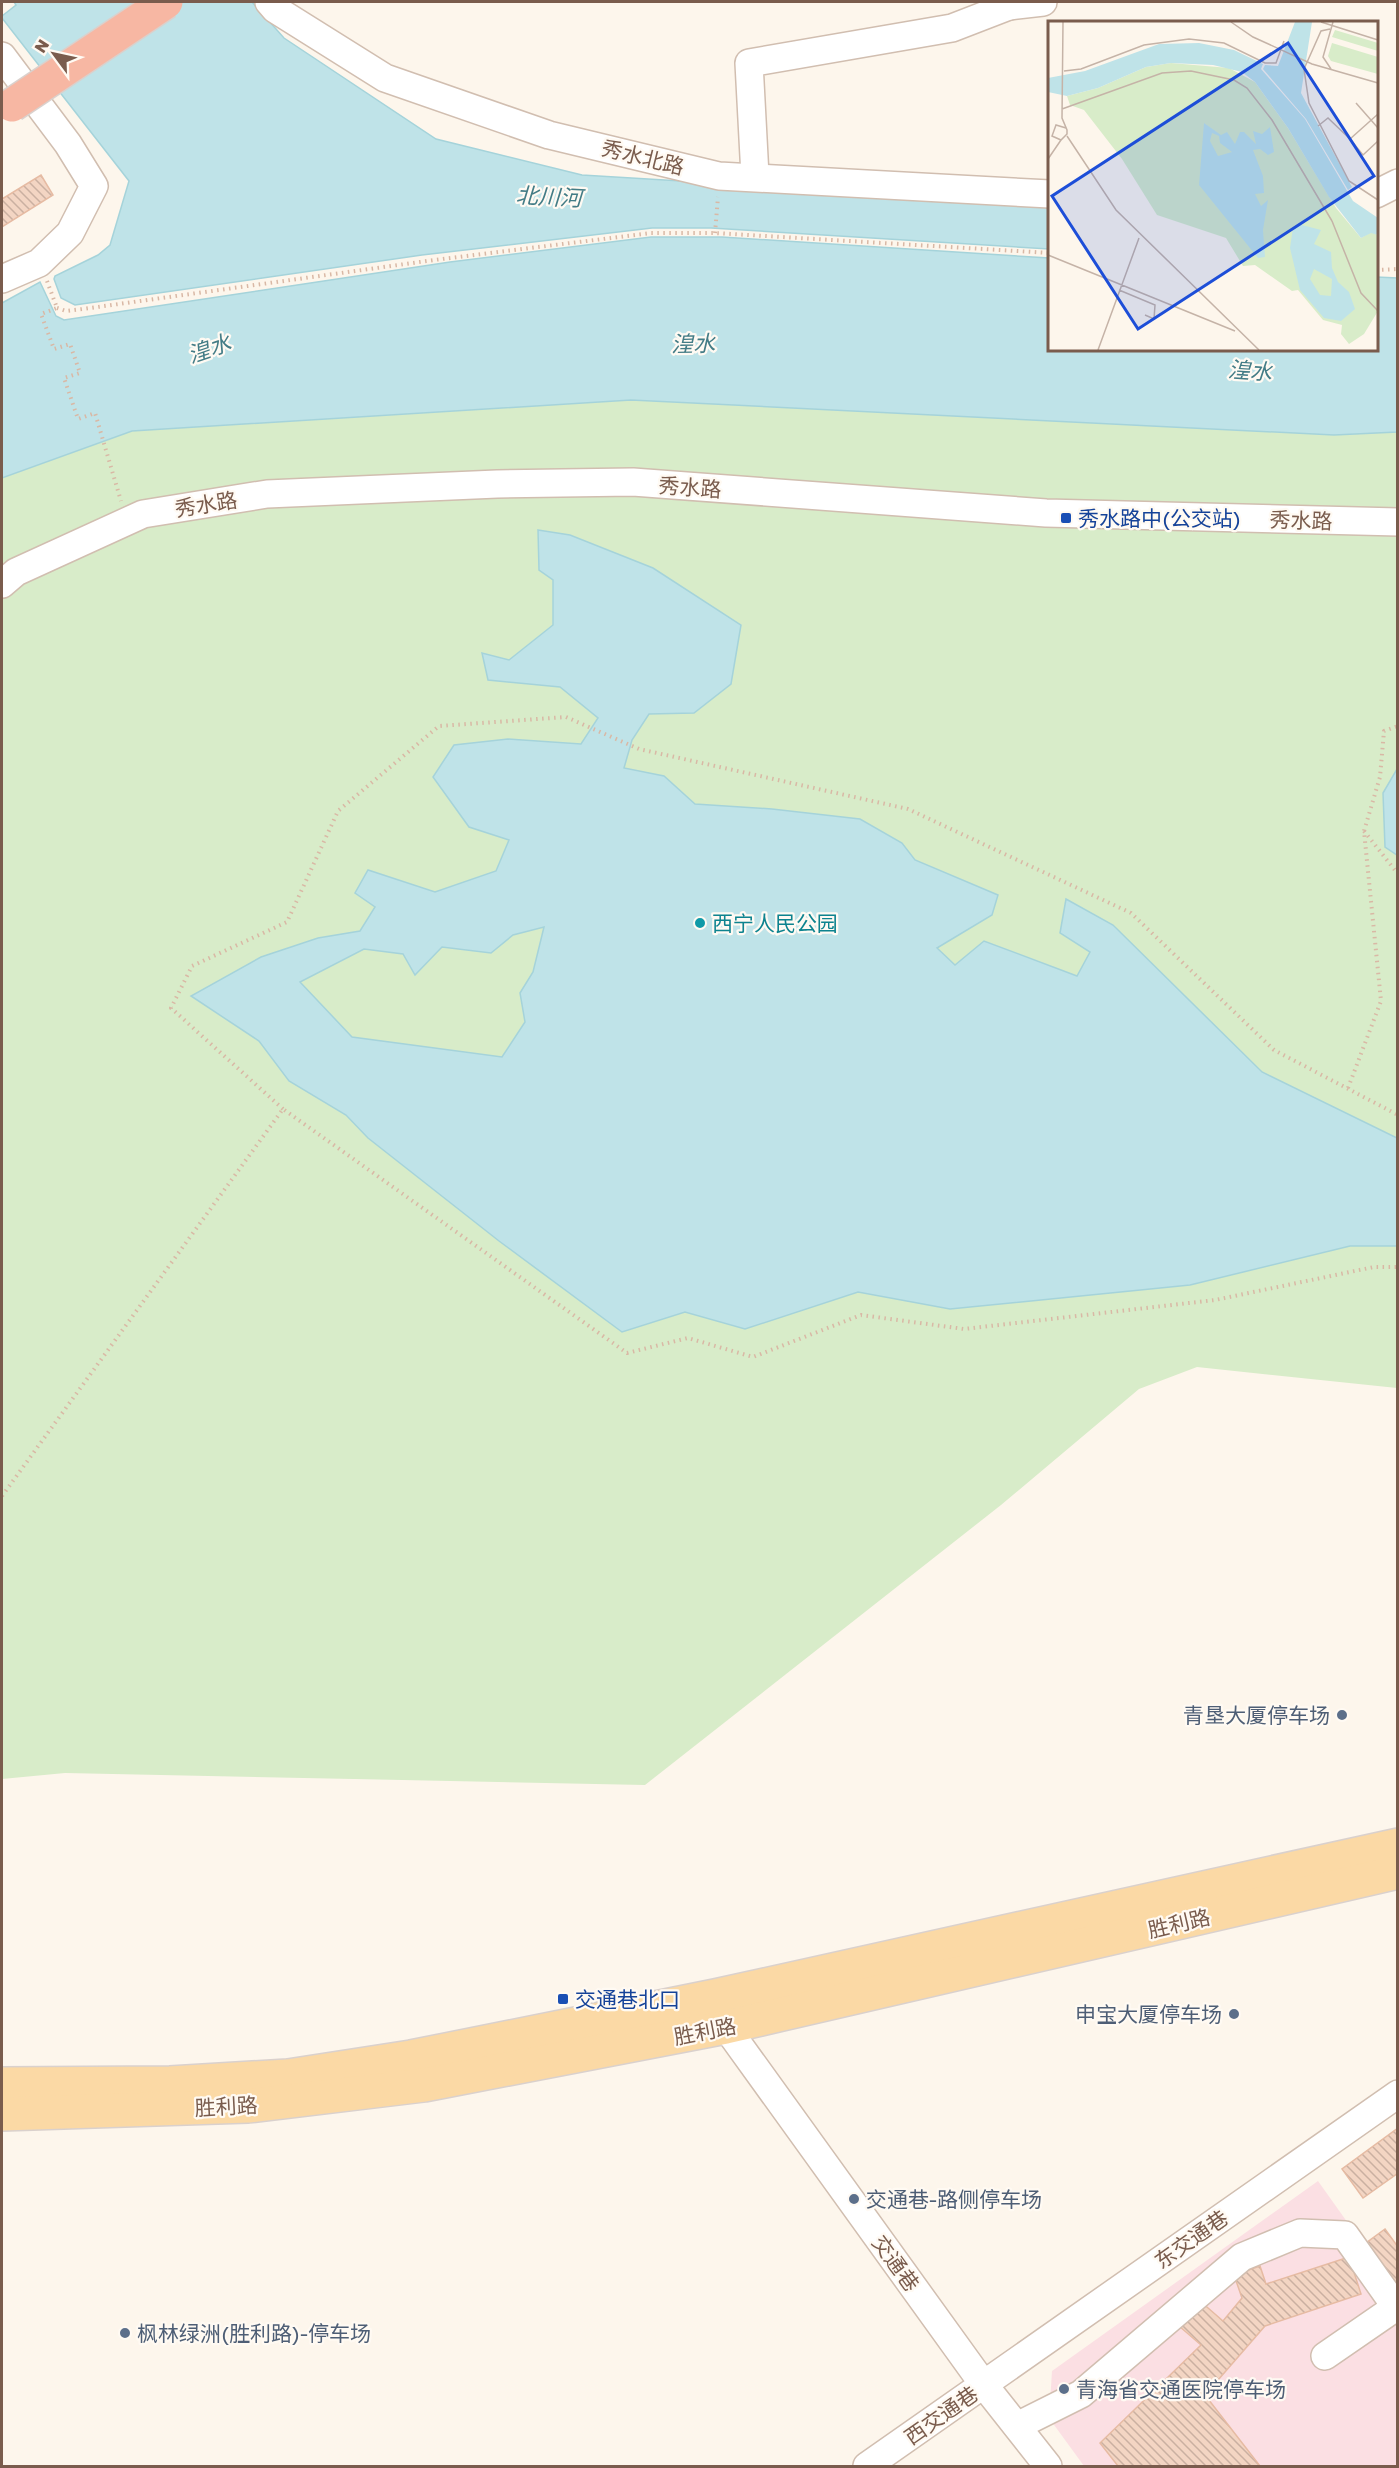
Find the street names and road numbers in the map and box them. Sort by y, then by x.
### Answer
street label: 秀水北路 [599,134,687,180]
street label: 秀水路 [658,472,722,502]
street label: 秀水路 [173,486,239,522]
street label: 秀水路 [1269,506,1333,534]
street label: 胜利路 [1145,1903,1213,1943]
street label: 胜利路 [672,2012,738,2050]
street label: 胜利路 [194,2091,258,2121]
street label: 东交通巷 [1149,2204,1233,2274]
street label: 交通巷 [867,2230,925,2296]
street label: 西交通巷 [899,2380,983,2450]

